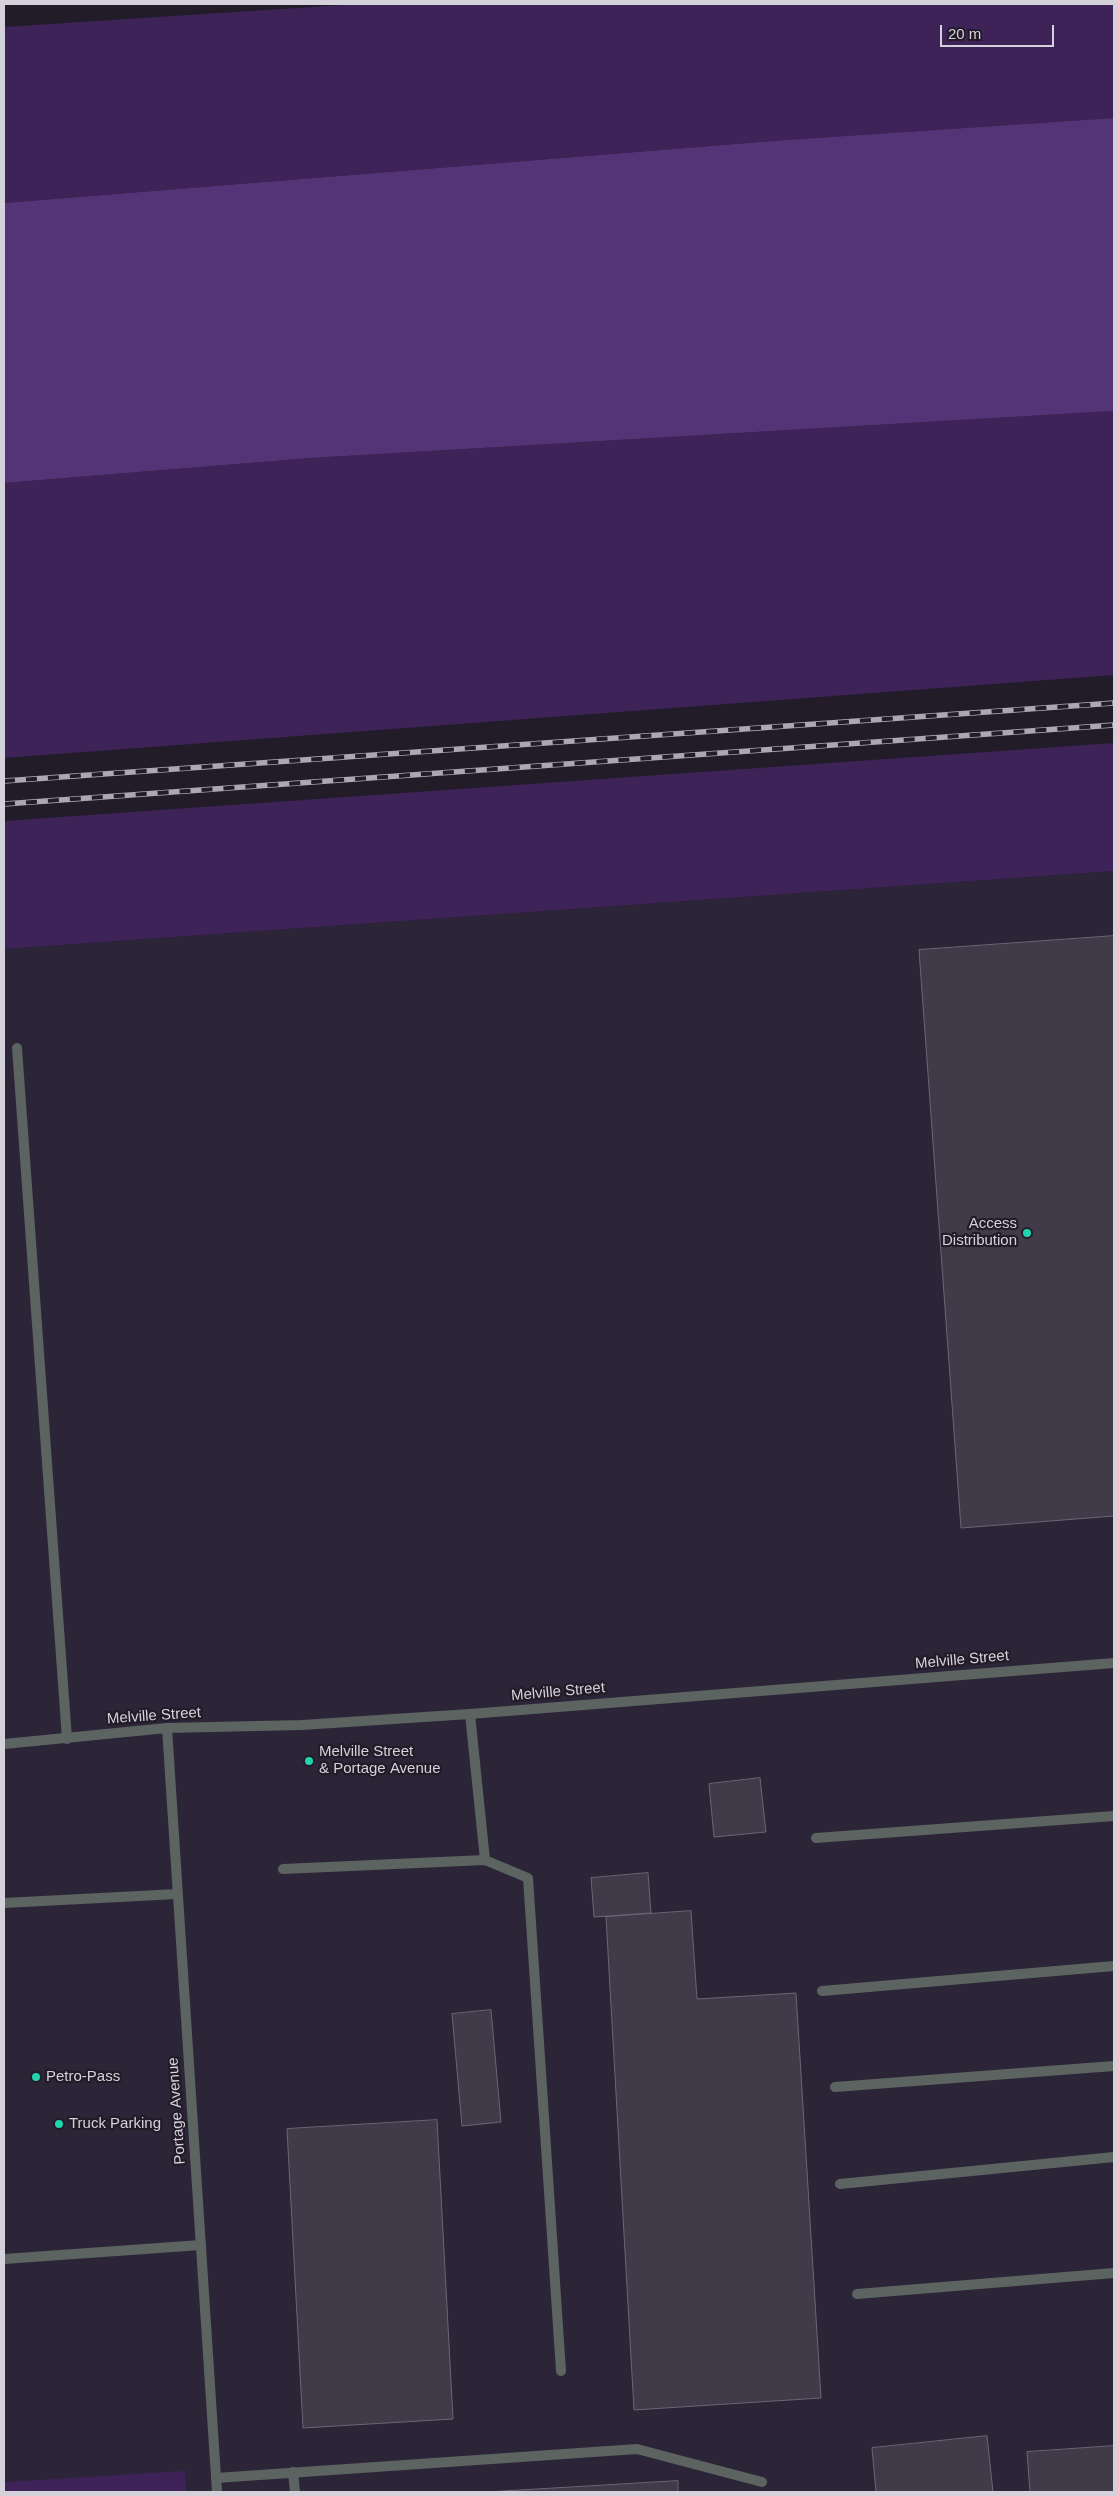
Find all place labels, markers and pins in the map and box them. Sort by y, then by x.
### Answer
place label: Access Distribution [942,1215,1017,1250]
marker: Access Distribution [1021,1227,1033,1239]
place label: Melville Street & Portage Avenue [319,1743,440,1778]
marker: Melville Street & Portage Avenue [303,1755,315,1767]
place label: Petro-Pass [46,2068,120,2086]
marker: Petro-Pass [30,2071,42,2083]
place label: Truck Parking [69,2115,161,2133]
marker: Truck Parking [53,2118,65,2130]

